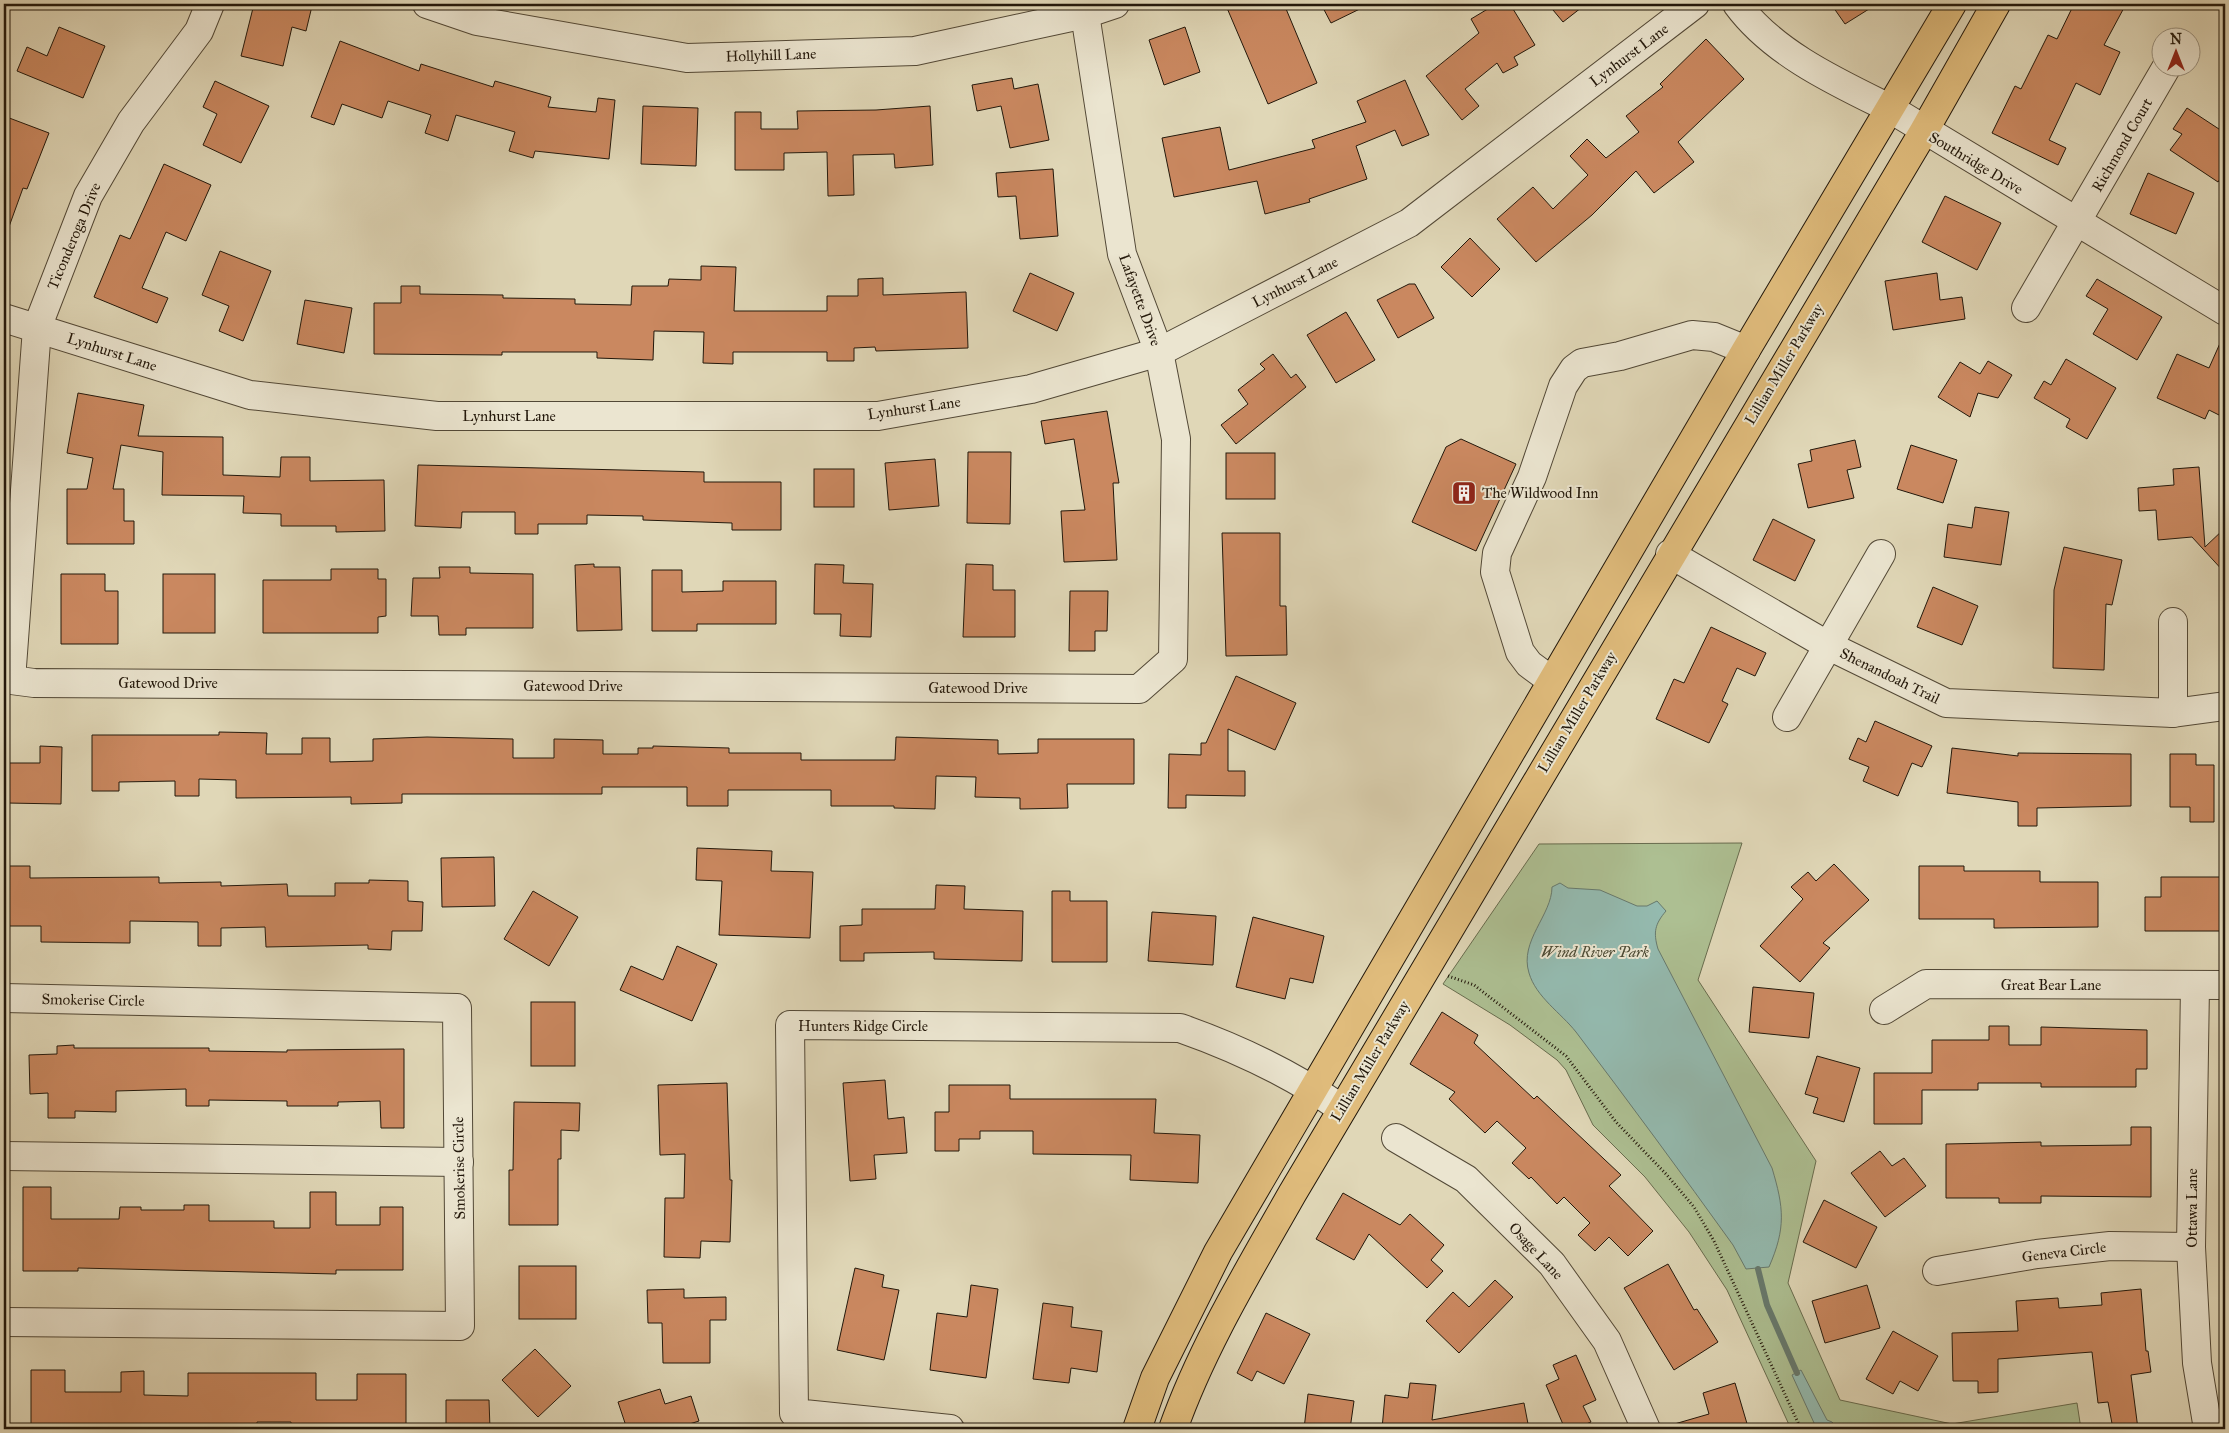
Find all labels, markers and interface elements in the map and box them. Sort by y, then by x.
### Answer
street label: Lynhurst Lane [1586,20,1672,90]
north arrow [2152,28,2202,78]
text: N [2170,31,2182,48]
street label: Hollyhill Lane [725,44,817,66]
street label: Richmond Court [2088,94,2156,195]
street label: Southridge Drive [1926,128,2026,198]
street label: Ticonderoga Drive [43,180,105,292]
street label: Lafayette Drive [1115,252,1165,348]
street label: Lynhurst Lane [1249,253,1341,311]
street label: Lillian Miller Parkway [1741,299,1828,428]
street label: Lynhurst Lane [65,329,159,375]
street label: Lynhurst Lane [866,393,962,423]
street label: Lynhurst Lane [462,407,556,425]
building icon: The Wildwood Inn [1451,480,1477,506]
place label: The Wildwood Inn [1482,484,1598,502]
street label: Shenandoah Trail [1837,644,1944,708]
street label: Lillian Miller Parkway [1534,647,1621,776]
street label: Gatewood Drive [118,674,218,692]
street label: Gatewood Drive [523,677,623,695]
street label: Gatewood Drive [928,679,1028,697]
park label: Wind River Park [1541,943,1649,961]
street label: Great Bear Lane [2001,976,2101,994]
street label: Smokerise Circle [41,990,145,1010]
street label: Lillian Miller Parkway [1327,996,1414,1125]
street label: Hunters Ridge Circle [798,1017,928,1035]
street label: Smokerise Circle [449,1116,469,1220]
street label: Ottawa Lane [2183,1168,2201,1248]
street label: Osage Lane [1505,1219,1567,1283]
street label: Geneva Circle [2021,1238,2107,1266]

